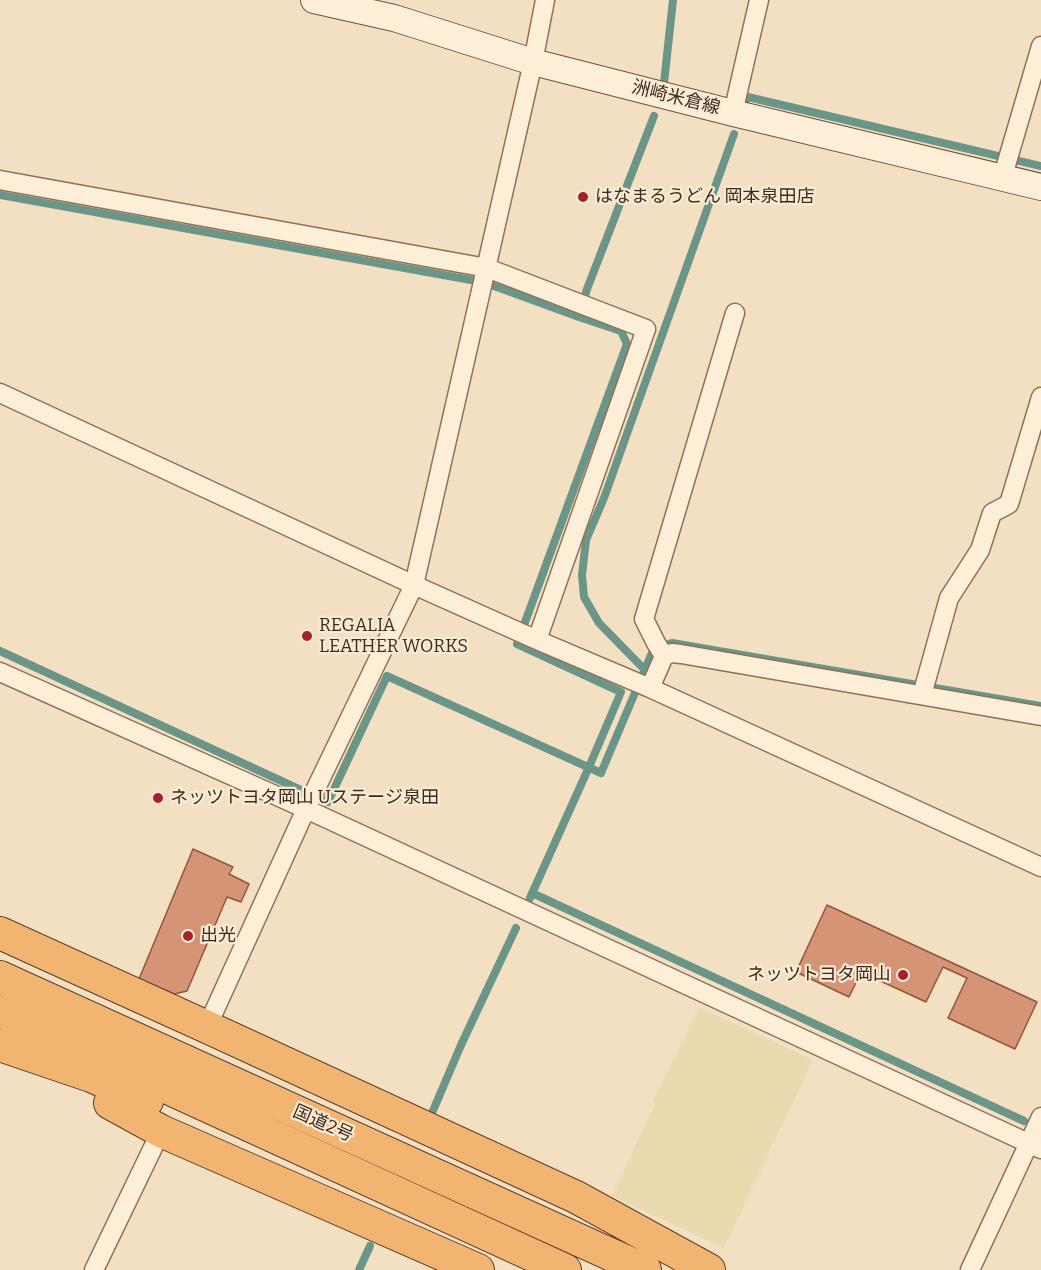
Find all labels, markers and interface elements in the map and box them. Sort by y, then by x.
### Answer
street label: 洲崎米倉線 [630,77,722,119]
place label: はなまるうどん 岡本泉田店 [595,186,815,208]
marker: はなまるうどん 岡本泉田店 [576,190,590,204]
place label: REGALIA LEATHER WORKS [319,615,468,658]
marker: REGALIA LEATHER WORKS [300,629,314,643]
place label: ネッツトヨタ岡山 Uステージ泉田 [170,787,439,809]
marker: ネッツトヨタ岡山 Uステージ泉田 [151,791,165,805]
place label: 出光 [200,925,236,947]
marker: 出光 [181,929,195,943]
place label: ネッツトヨタ岡山 [747,964,891,986]
marker: ネッツトヨタ岡山 [896,968,910,982]
street label: 国道2号 [289,1101,357,1147]

